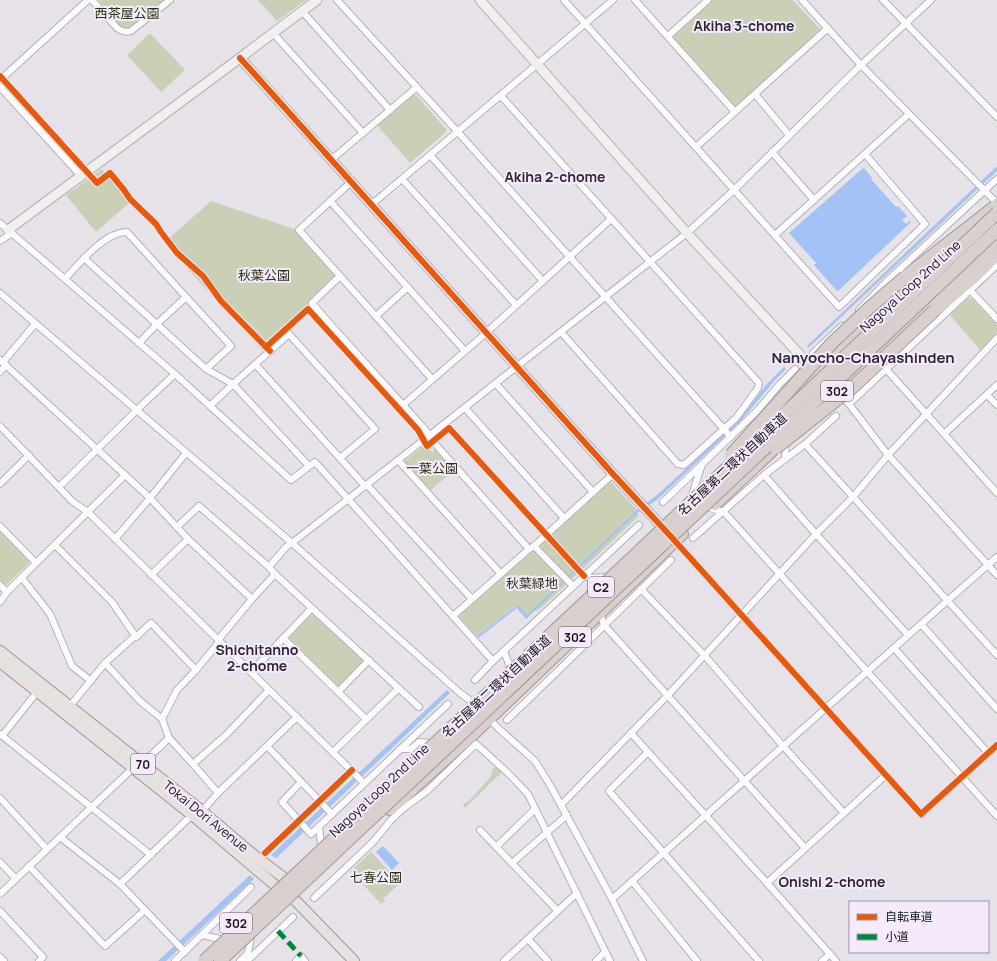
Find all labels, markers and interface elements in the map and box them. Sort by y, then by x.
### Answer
park label: 西茶屋公園 [94,4,160,22]
district label: Akiha 3-chome [694,16,794,35]
district label: Akiha 2-chome [504,167,606,186]
street label: Nagoya Loop 2nd Line [856,235,965,336]
park label: 秋葉公園 [238,266,290,284]
district label: Nanyocho-Chayashinden [771,347,955,368]
road number: 302 [821,381,853,401]
street label: 名古屋第二環状自動車道 [674,409,790,519]
park label: 一葉公園 [406,459,458,477]
park label: 秋葉緑地 [506,574,558,592]
road number: C2 [588,577,614,597]
road number: 302 [559,627,591,647]
street label: 名古屋第二環状自動車道 [438,631,554,741]
district label: Shichitanno 2-chome [216,640,299,675]
street label: Nagoya Loop 2nd Line [325,739,433,841]
road number: 70 [131,754,155,774]
street label: Tokai Dori Avenue [160,776,253,856]
park label: 七春公園 [350,868,402,886]
district label: Onishi 2-chome [779,872,885,891]
legend [849,901,989,953]
text: 自転車道 [885,908,933,925]
road number: 302 [220,913,252,933]
text: 小道 [885,928,909,945]

